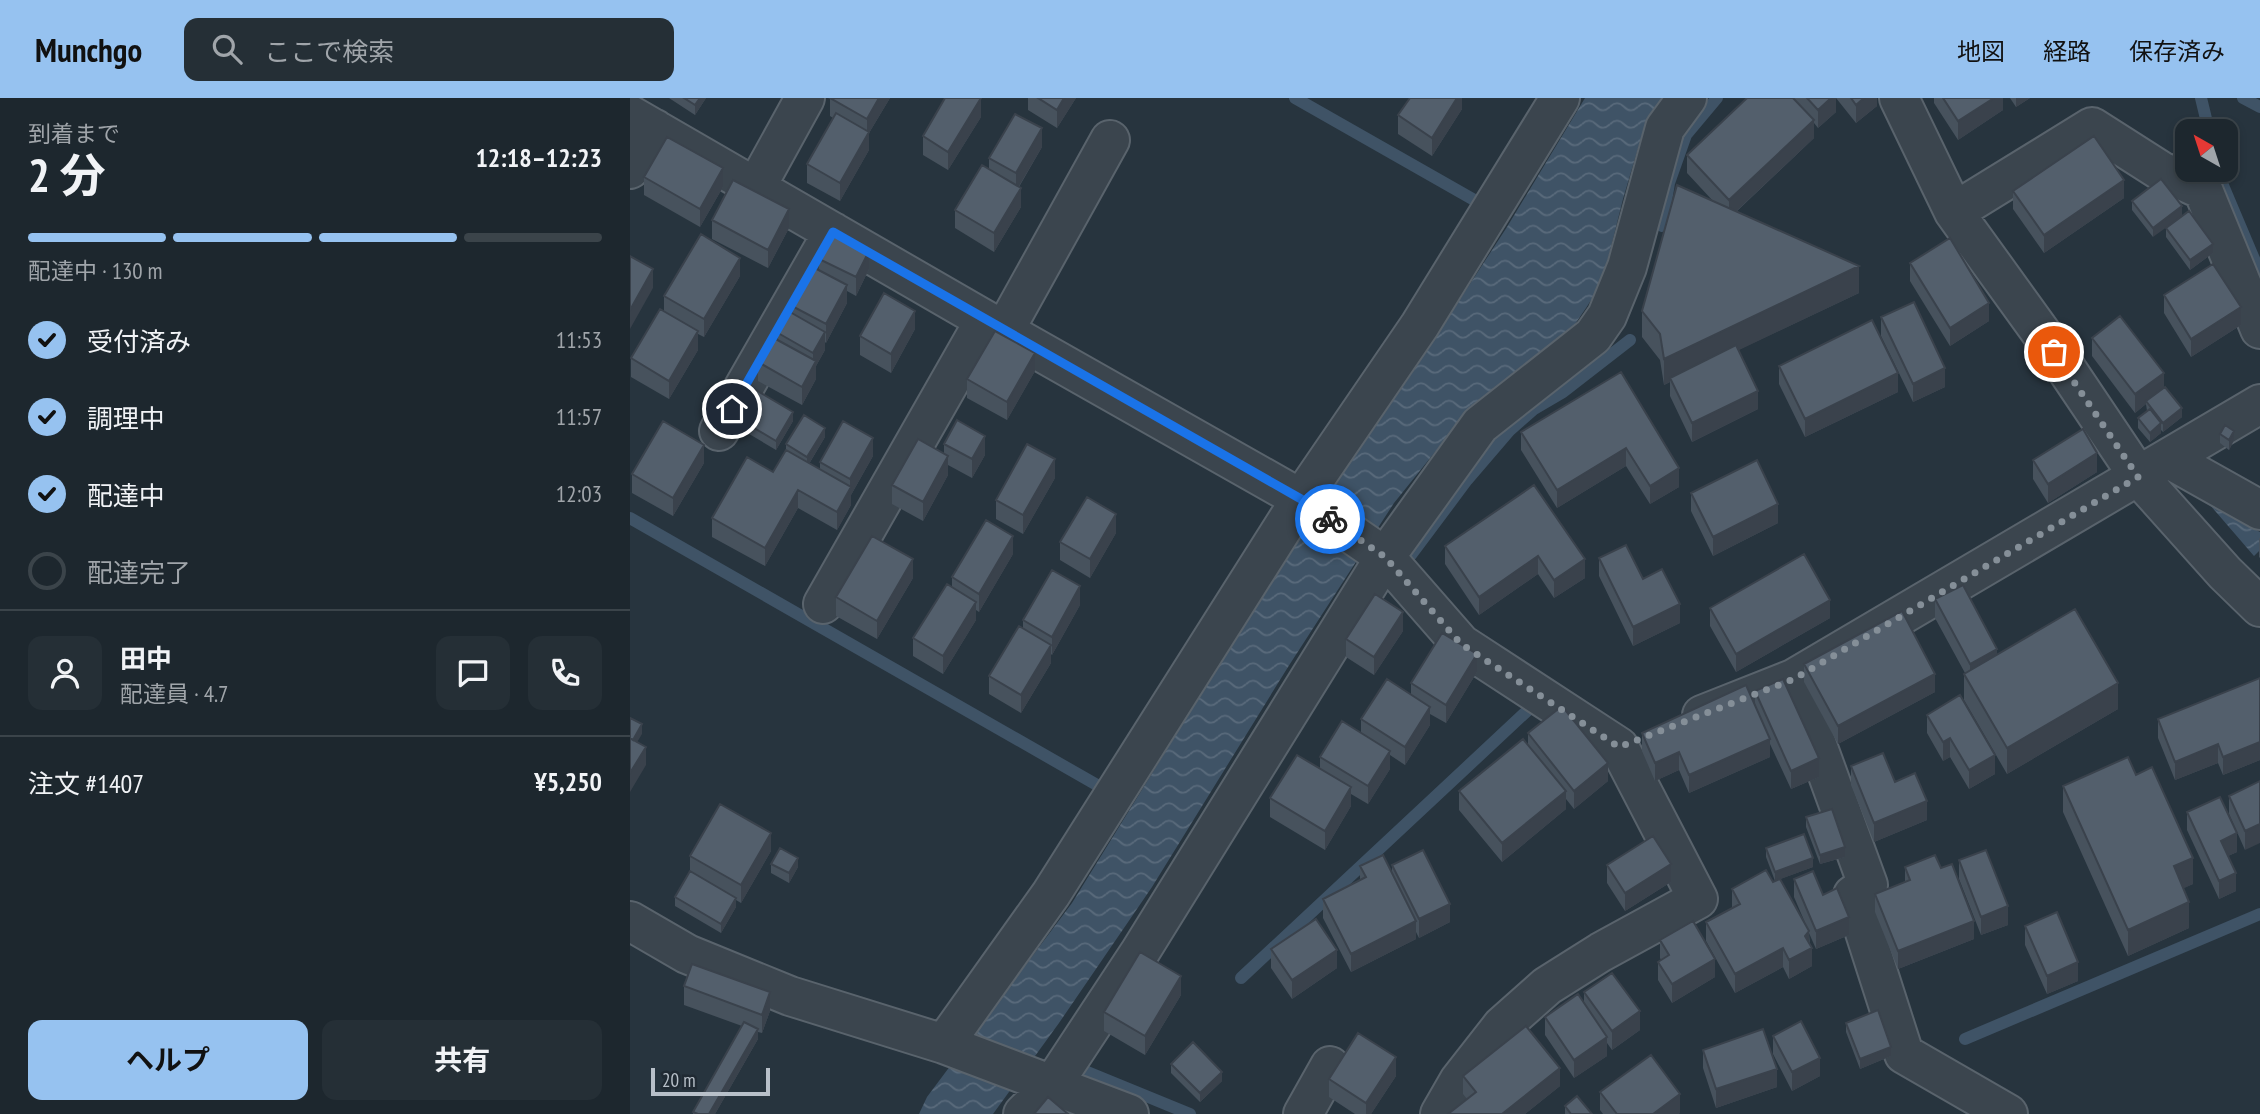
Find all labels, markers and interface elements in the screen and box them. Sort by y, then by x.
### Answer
search box [184,18,674,81]
text: Munchgo [35,28,142,71]
icon: search [208,30,246,68]
text: ここで検索 [264,35,394,68]
text: 地図 [1957,36,2005,67]
text: 経路 [2043,36,2091,67]
text: 保存済み [2129,36,2225,67]
text: 到着まで [28,119,120,148]
north arrow [2175,119,2238,182]
map controls [2175,119,2238,182]
text: 12:18–12:23 [475,141,602,174]
text: 2 分 [28,145,105,205]
text: 配達中 · 130 m [28,256,163,285]
icon: check [28,321,66,359]
pin [2024,322,2084,382]
text: 受付済み [87,325,191,358]
text: 11:53 [556,325,602,354]
icon: bag [2035,333,2073,371]
pin [702,379,762,439]
icon: home [713,390,751,428]
icon: check [28,398,66,436]
text: 調理中 [87,402,165,435]
text: 11:57 [556,402,602,431]
icon: check [28,475,66,513]
text: 配達中 [87,479,165,512]
text: 12:03 [556,479,602,508]
courier [1295,484,1365,554]
icon: bike [1311,500,1349,538]
text: 配達完了 [87,556,191,589]
button: person [28,636,102,710]
button: chat [436,636,510,710]
button: phone [528,636,602,710]
text: 田中 [120,642,172,675]
text: 配達員 · 4.7 [120,679,228,708]
text: ¥5,250 [534,765,602,798]
text: 注文 #1407 [28,767,144,800]
button: ヘルプ [28,1020,308,1100]
button: 共有 [322,1020,602,1100]
scale bar [651,1065,770,1097]
text: 20 m [662,1068,696,1092]

